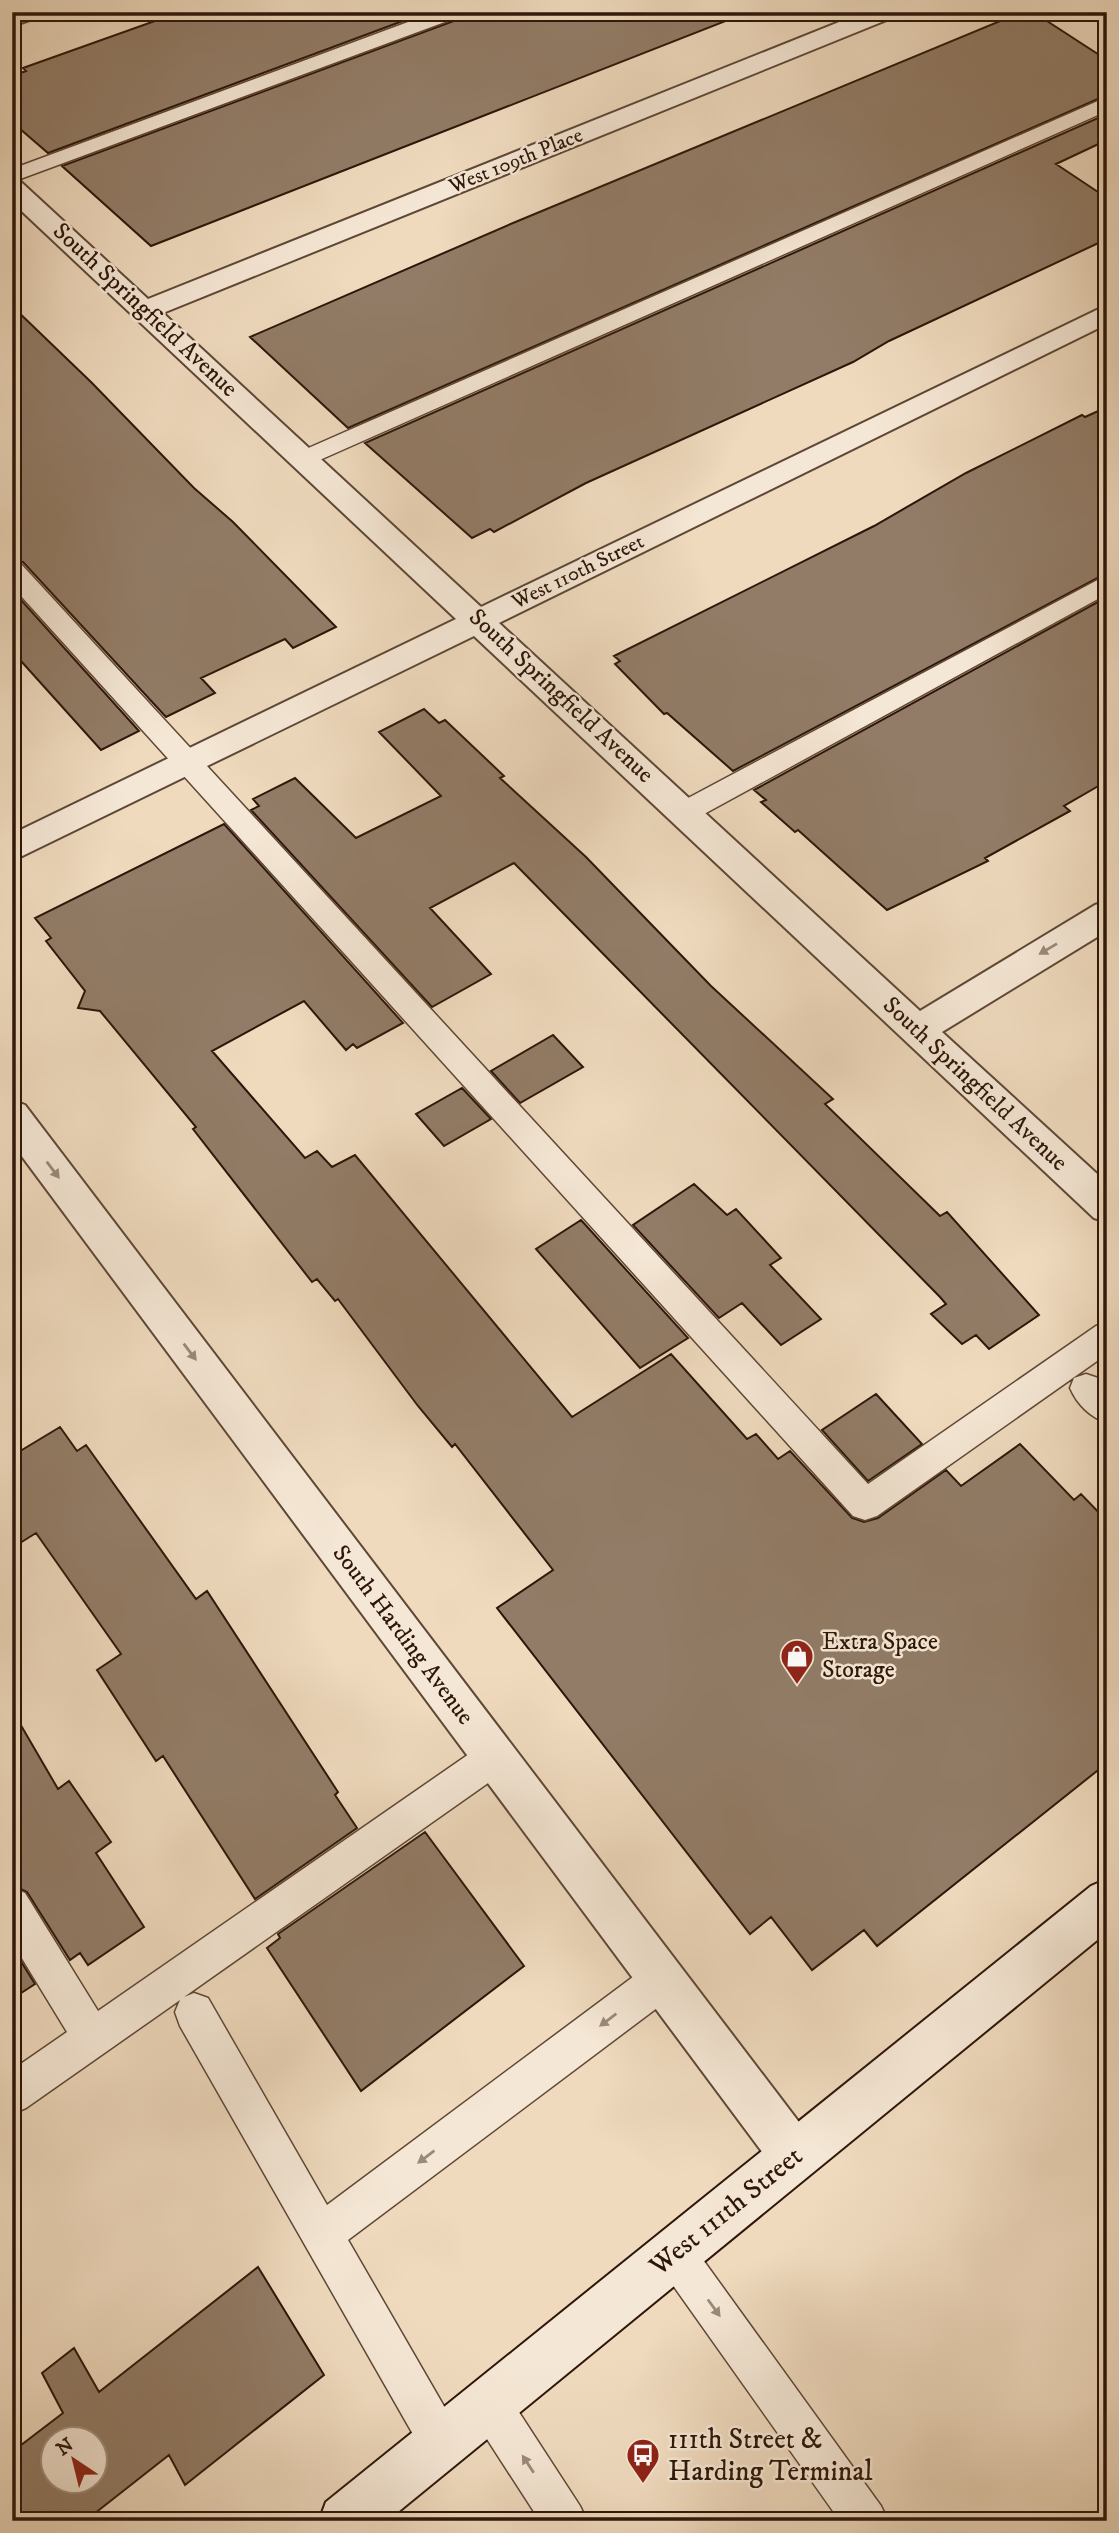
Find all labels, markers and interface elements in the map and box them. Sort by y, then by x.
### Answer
street label: West 109th Place [444,122,587,200]
street label: South Springfield Avenue [46,216,244,404]
street label: West 110th Street [507,529,649,616]
street label: South Springfield Avenue [462,602,660,790]
one-way arrow [1039,943,1058,955]
street label: South Springfield Avenue [876,990,1074,1178]
one-way arrow [46,1161,60,1179]
one-way arrow [183,1342,197,1361]
street label: South Harding Avenue [326,1539,480,1731]
place label: Extra Space Storage [822,1627,938,1685]
shop icon: Extra Space Storage [778,1637,816,1686]
one-way arrow [599,2013,617,2027]
street label: West 111th Street [642,2139,810,2284]
one-way arrow [417,2149,435,2163]
one-way arrow [707,2299,721,2317]
place label: 111th Street & Harding Terminal [668,2422,873,2489]
north arrow [38,2424,108,2494]
text: N [52,2433,78,2461]
bus stop icon: 111th Street & Harding Terminal [624,2436,662,2485]
one-way arrow [521,2454,534,2474]

